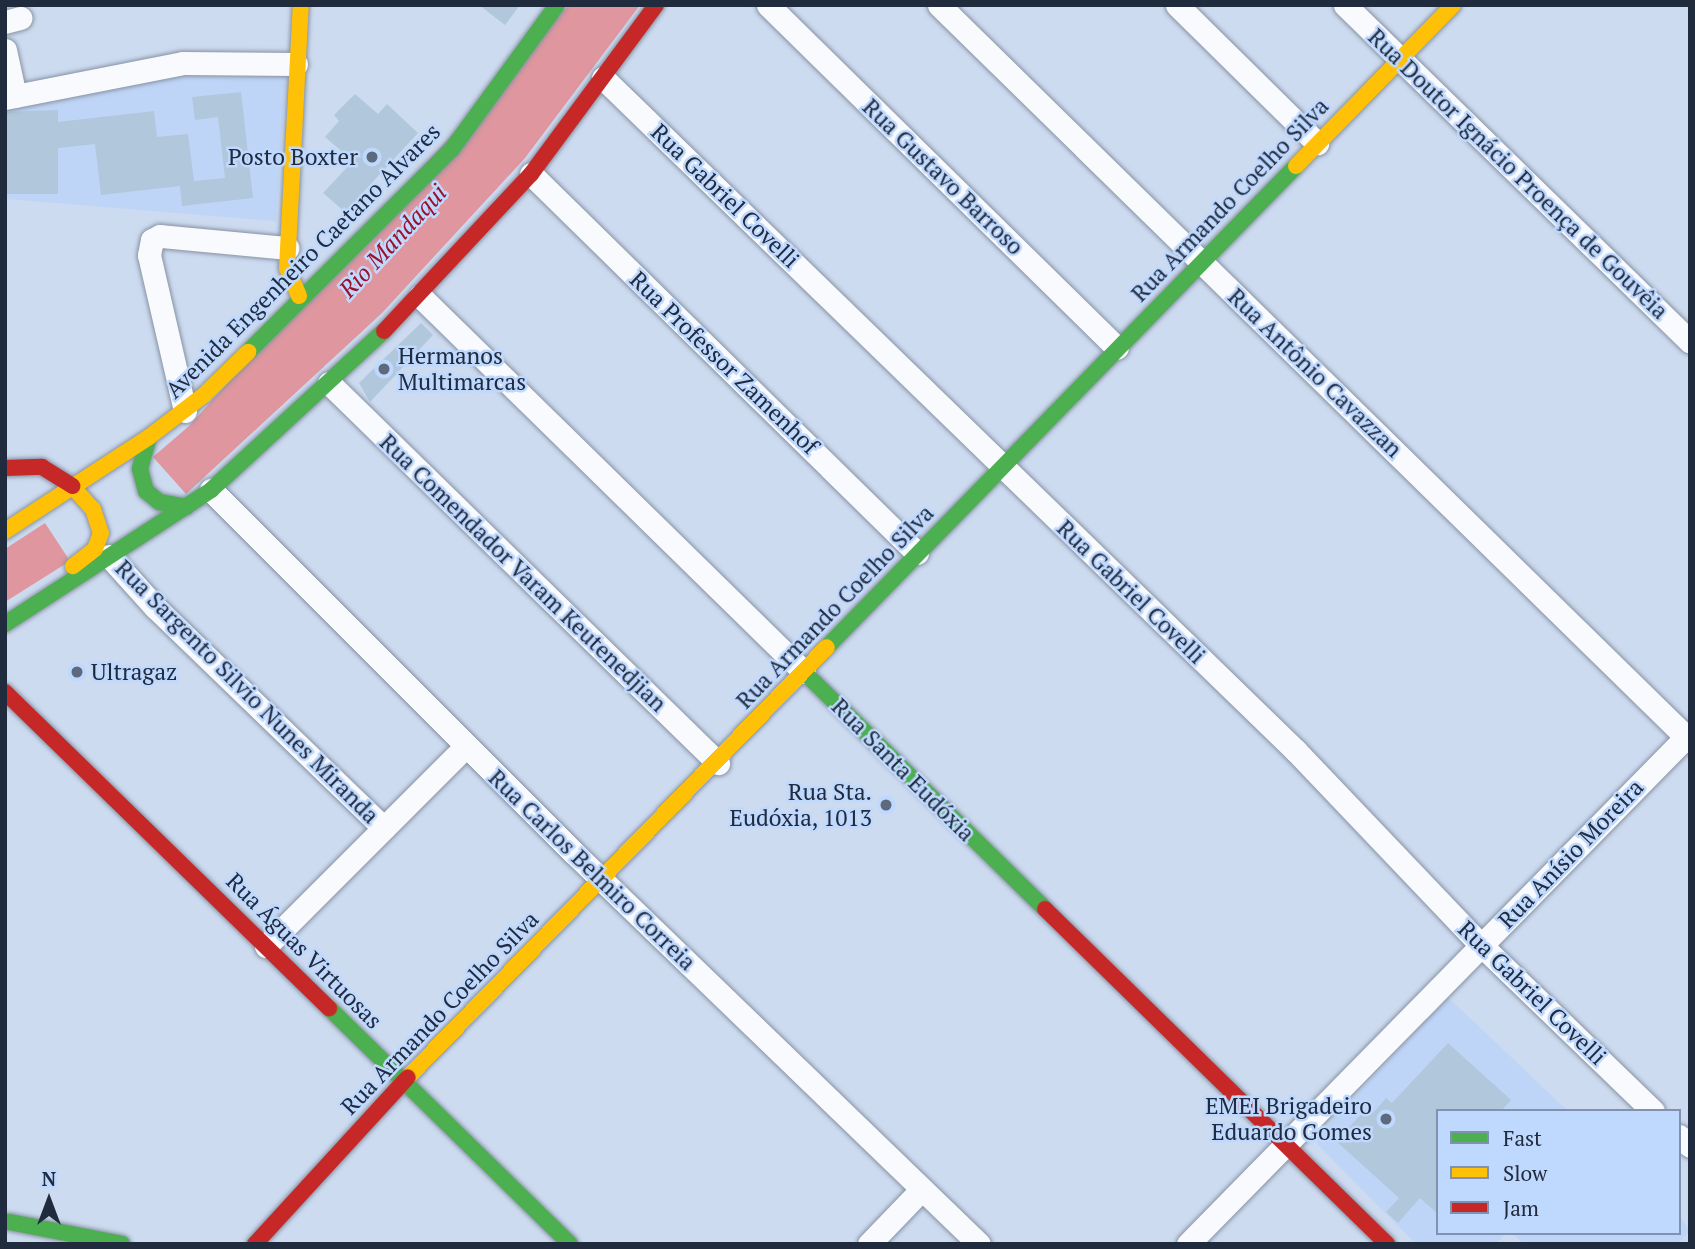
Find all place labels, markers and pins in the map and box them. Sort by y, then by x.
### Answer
place label: Posto Boxter [228,143,358,171]
marker: Posto Boxter [364,149,380,165]
place label: Hermanos Multimarcas [398,342,526,396]
marker: Hermanos Multimarcas [376,361,392,377]
place label: Ultragaz [91,658,177,686]
marker: Ultragaz [69,664,85,680]
place label: Rua Sta. Eudóxia, 1013 [729,778,872,832]
marker: Rua Sta. Eudóxia, 1013 [878,797,894,813]
place label: EMEI Brigadeiro Eduardo Gomes [1205,1092,1372,1146]
marker: EMEI Brigadeiro Eduardo Gomes [1378,1111,1394,1127]

